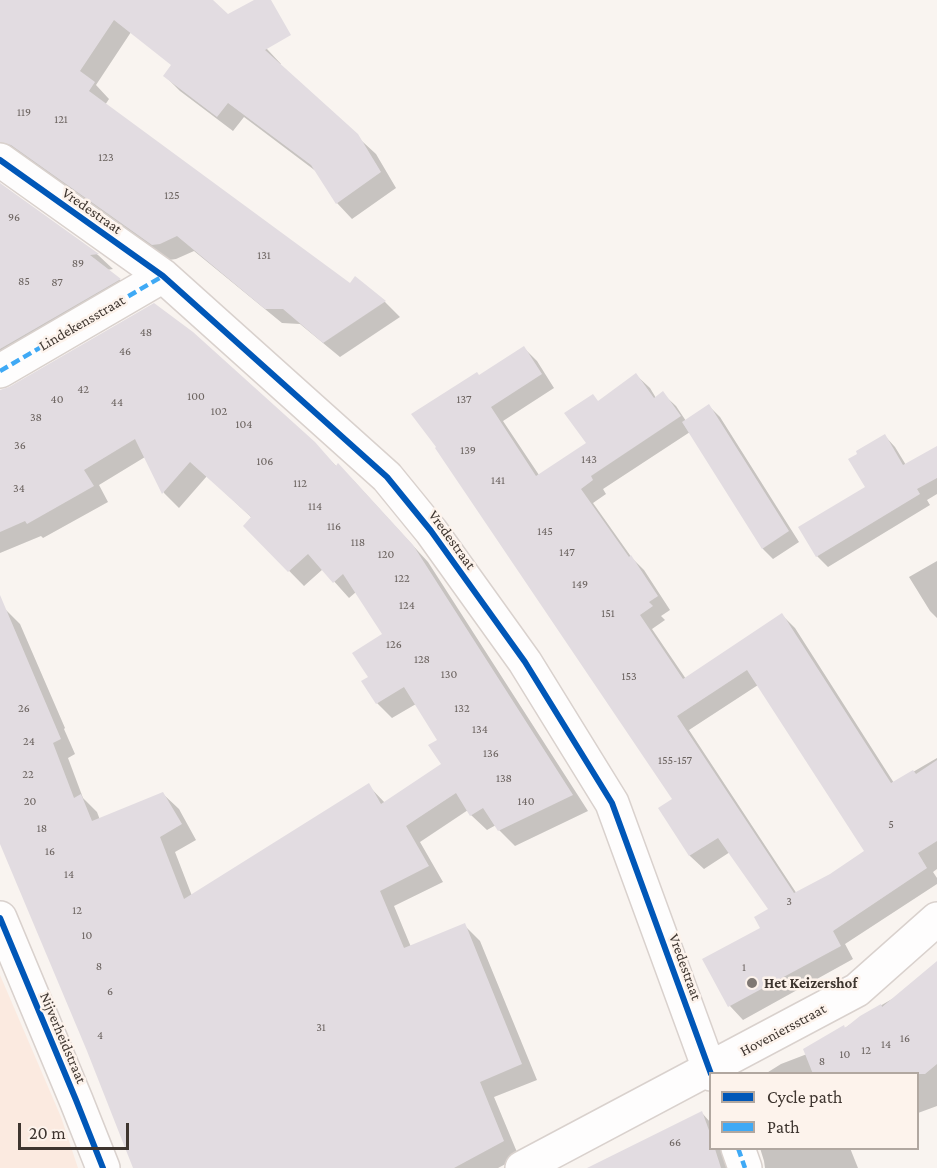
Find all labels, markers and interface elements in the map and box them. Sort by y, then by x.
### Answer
house number: 119 [17,105,31,119]
house number: 121 [54,112,68,126]
house number: 123 [98,150,114,164]
street label: Vredestraat [59,184,125,238]
house number: 125 [164,188,180,202]
house number: 96 [8,210,20,224]
house number: 131 [257,248,271,262]
house number: 89 [72,256,84,270]
house number: 85 [18,274,30,288]
house number: 87 [51,275,63,289]
street label: Lindekensstraat [36,291,128,355]
house number: 48 [140,325,152,339]
house number: 46 [119,344,131,358]
house number: 42 [77,382,89,396]
house number: 100 [187,389,205,403]
house number: 40 [51,392,63,406]
house number: 137 [456,392,472,406]
house number: 44 [111,395,123,409]
house number: 102 [211,404,227,418]
house number: 38 [30,410,42,424]
house number: 104 [236,417,252,431]
house number: 36 [14,438,26,452]
house number: 139 [460,443,476,457]
house number: 143 [581,452,597,466]
house number: 106 [257,454,273,468]
house number: 141 [491,473,505,487]
house number: 112 [293,476,307,490]
house number: 34 [13,481,25,495]
house number: 114 [308,499,322,513]
street label: Vredestraat [424,507,480,573]
house number: 116 [327,519,341,533]
house number: 145 [537,524,553,538]
house number: 118 [351,535,365,549]
house number: 147 [559,545,575,559]
house number: 120 [378,547,394,561]
house number: 122 [394,571,410,585]
house number: 149 [572,577,588,591]
house number: 124 [399,598,415,612]
house number: 151 [601,606,615,620]
house number: 126 [386,637,402,651]
house number: 128 [414,652,430,666]
house number: 130 [441,667,457,681]
house number: 153 [621,669,637,683]
house number: 26 [18,701,30,715]
house number: 132 [454,701,470,715]
house number: 134 [472,722,488,736]
house number: 24 [23,734,35,748]
house number: 136 [483,746,499,760]
house number: 155-157 [658,753,692,767]
house number: 22 [22,767,34,781]
house number: 138 [496,771,512,785]
house number: 20 [24,794,36,808]
house number: 140 [518,794,534,808]
house number: 5 [888,817,894,831]
house number: 18 [37,821,47,835]
house number: 16 [45,844,55,858]
house number: 14 [64,867,74,881]
house number: 3 [786,894,792,908]
house number: 12 [72,903,82,917]
house number: 10 [82,928,92,942]
street label: Vredestraat [665,931,705,1003]
house number: 8 [96,959,102,973]
house number: 1 [742,960,746,974]
place label: Het Keizershof [764,974,857,992]
marker: Het Keizershof [745,976,759,990]
house number: 6 [107,984,113,998]
street label: Nijverheidstraat [36,990,90,1086]
street label: Hoveniersstraat [737,1000,829,1060]
house number: 31 [316,1020,326,1034]
house number: 4 [97,1028,103,1042]
house number: 16 [900,1031,910,1045]
house number: 14 [881,1037,891,1051]
house number: 12 [861,1043,871,1057]
house number: 10 [840,1047,850,1061]
house number: 8 [819,1054,825,1068]
legend [709,1072,919,1150]
text: Cycle path [767,1087,842,1107]
scale bar [21,1111,132,1149]
text: Path [767,1117,800,1137]
text: 20 m [29,1123,66,1143]
house number: 66 [669,1135,681,1149]

